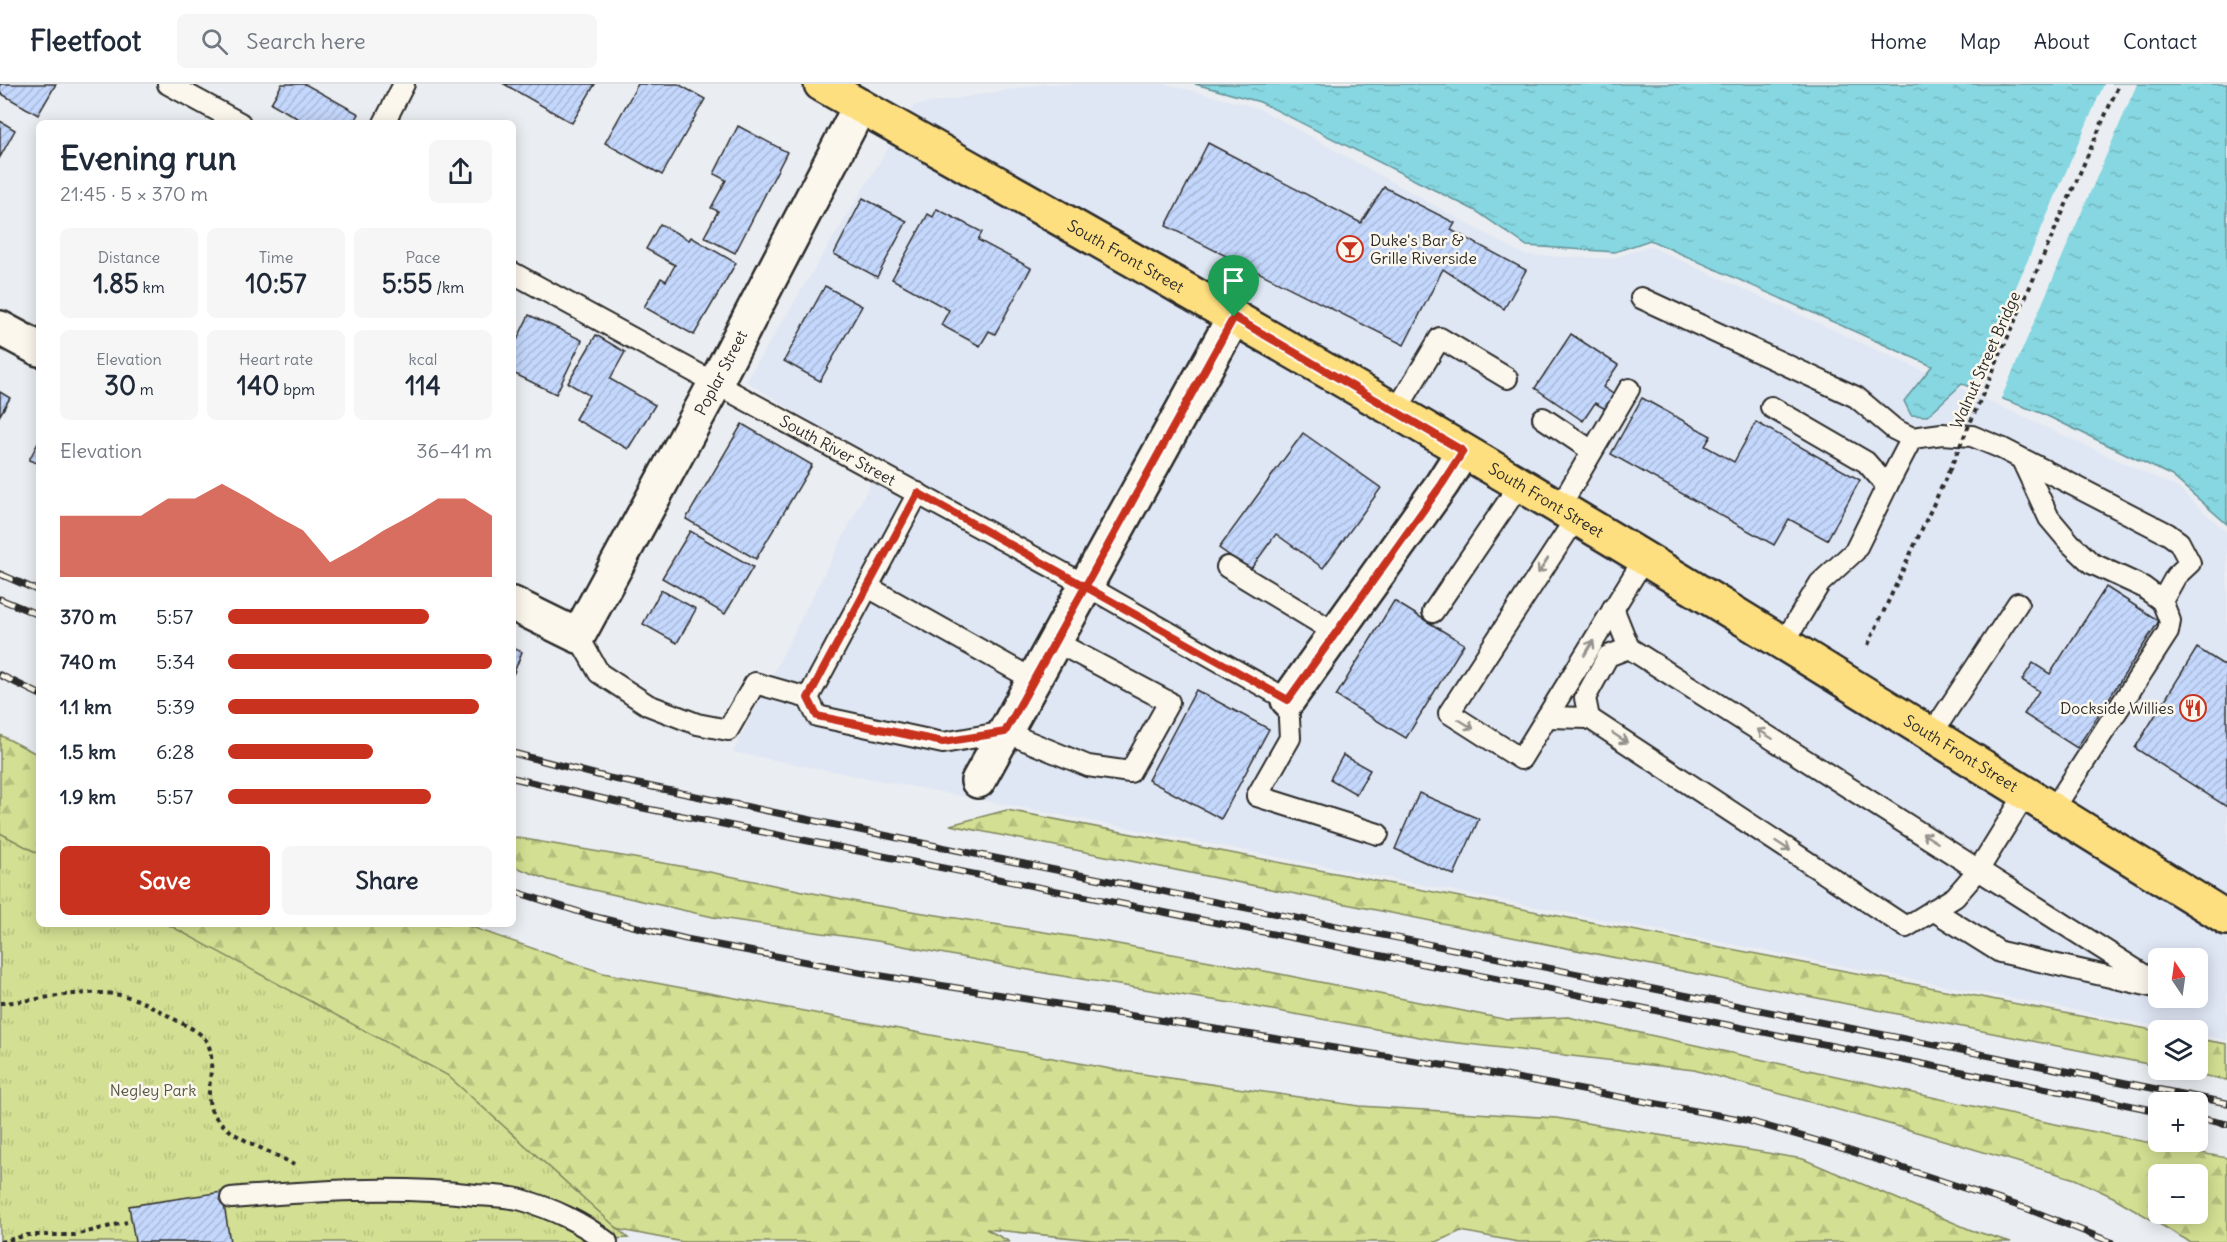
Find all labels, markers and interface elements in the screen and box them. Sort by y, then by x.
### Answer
search box [177,14,597,68]
text: Fleetfoot [30,23,141,59]
icon: search [198,25,231,58]
text: Search here [246,27,366,55]
text: Home [1870,28,1927,55]
text: Map [1960,28,2001,55]
text: About [2034,28,2090,55]
text: Contact [2123,28,2197,55]
text: Evening run [60,137,236,179]
button: share [429,140,492,203]
text: 21:45 · 5 × 370 m [60,181,208,206]
street label: South Front Street [1064,215,1188,297]
place label: Duke's Bar & Grille Riverside [1370,230,1477,268]
bar icon: Duke's Bar & Grille Riverside [1335,234,1365,264]
text: Distance [98,247,160,267]
text: Time [259,247,293,267]
text: Pace [406,247,440,267]
pin [1208,255,1259,317]
icon: arrive [1217,264,1250,297]
text: 1.85 [93,267,139,300]
text: 10:57 [246,267,307,300]
text: 5:55 [382,267,432,300]
text: km [139,277,165,297]
text: /km [432,277,464,297]
street label: Walnut Street Bridge [1946,288,2024,432]
street label: Poplar Street [690,326,752,419]
text: Elevation [96,349,162,369]
text: Heart rate [239,349,313,369]
text: kcal [409,349,437,369]
text: 30 [104,369,136,402]
text: 140 [237,369,279,402]
text: 114 [405,369,441,402]
text: m [136,379,154,399]
text: bpm [279,379,315,399]
street label: South River Street [776,410,900,490]
text: Elevation [60,438,142,463]
text: 36–41 m [416,438,492,463]
street label: South Front Street [1485,458,1608,542]
one-way arrow [1537,558,1550,575]
text: 370 m [60,604,117,629]
text: 5:57 [156,604,193,629]
one-way arrow [1583,640,1595,657]
text: 740 m [60,649,116,674]
text: 5:34 [156,649,195,674]
restaurant icon: Dockside Willies [2178,693,2208,723]
text: 1.1 km [60,694,112,719]
text: 5:39 [156,694,195,719]
place label: Dockside Willies [2060,698,2174,718]
street label: South Front Street [1900,710,2022,796]
one-way arrow [1457,719,1474,731]
one-way arrow [1757,728,1774,740]
one-way arrow [1611,733,1628,745]
text: 1.5 km [60,739,116,764]
text: 6:28 [156,739,195,764]
text: 1.9 km [60,784,116,809]
text: 5:57 [156,784,193,809]
one-way arrow [1922,832,1939,844]
one-way arrow [1774,840,1790,852]
button: Save [60,846,270,915]
button: Share [282,846,492,915]
north arrow [2148,948,2208,1008]
map controls [2148,948,2208,1224]
button: layers [2148,1020,2208,1080]
park label: Negley Park [110,1080,196,1100]
button: + [2148,1092,2208,1152]
button: − [2148,1164,2208,1224]

